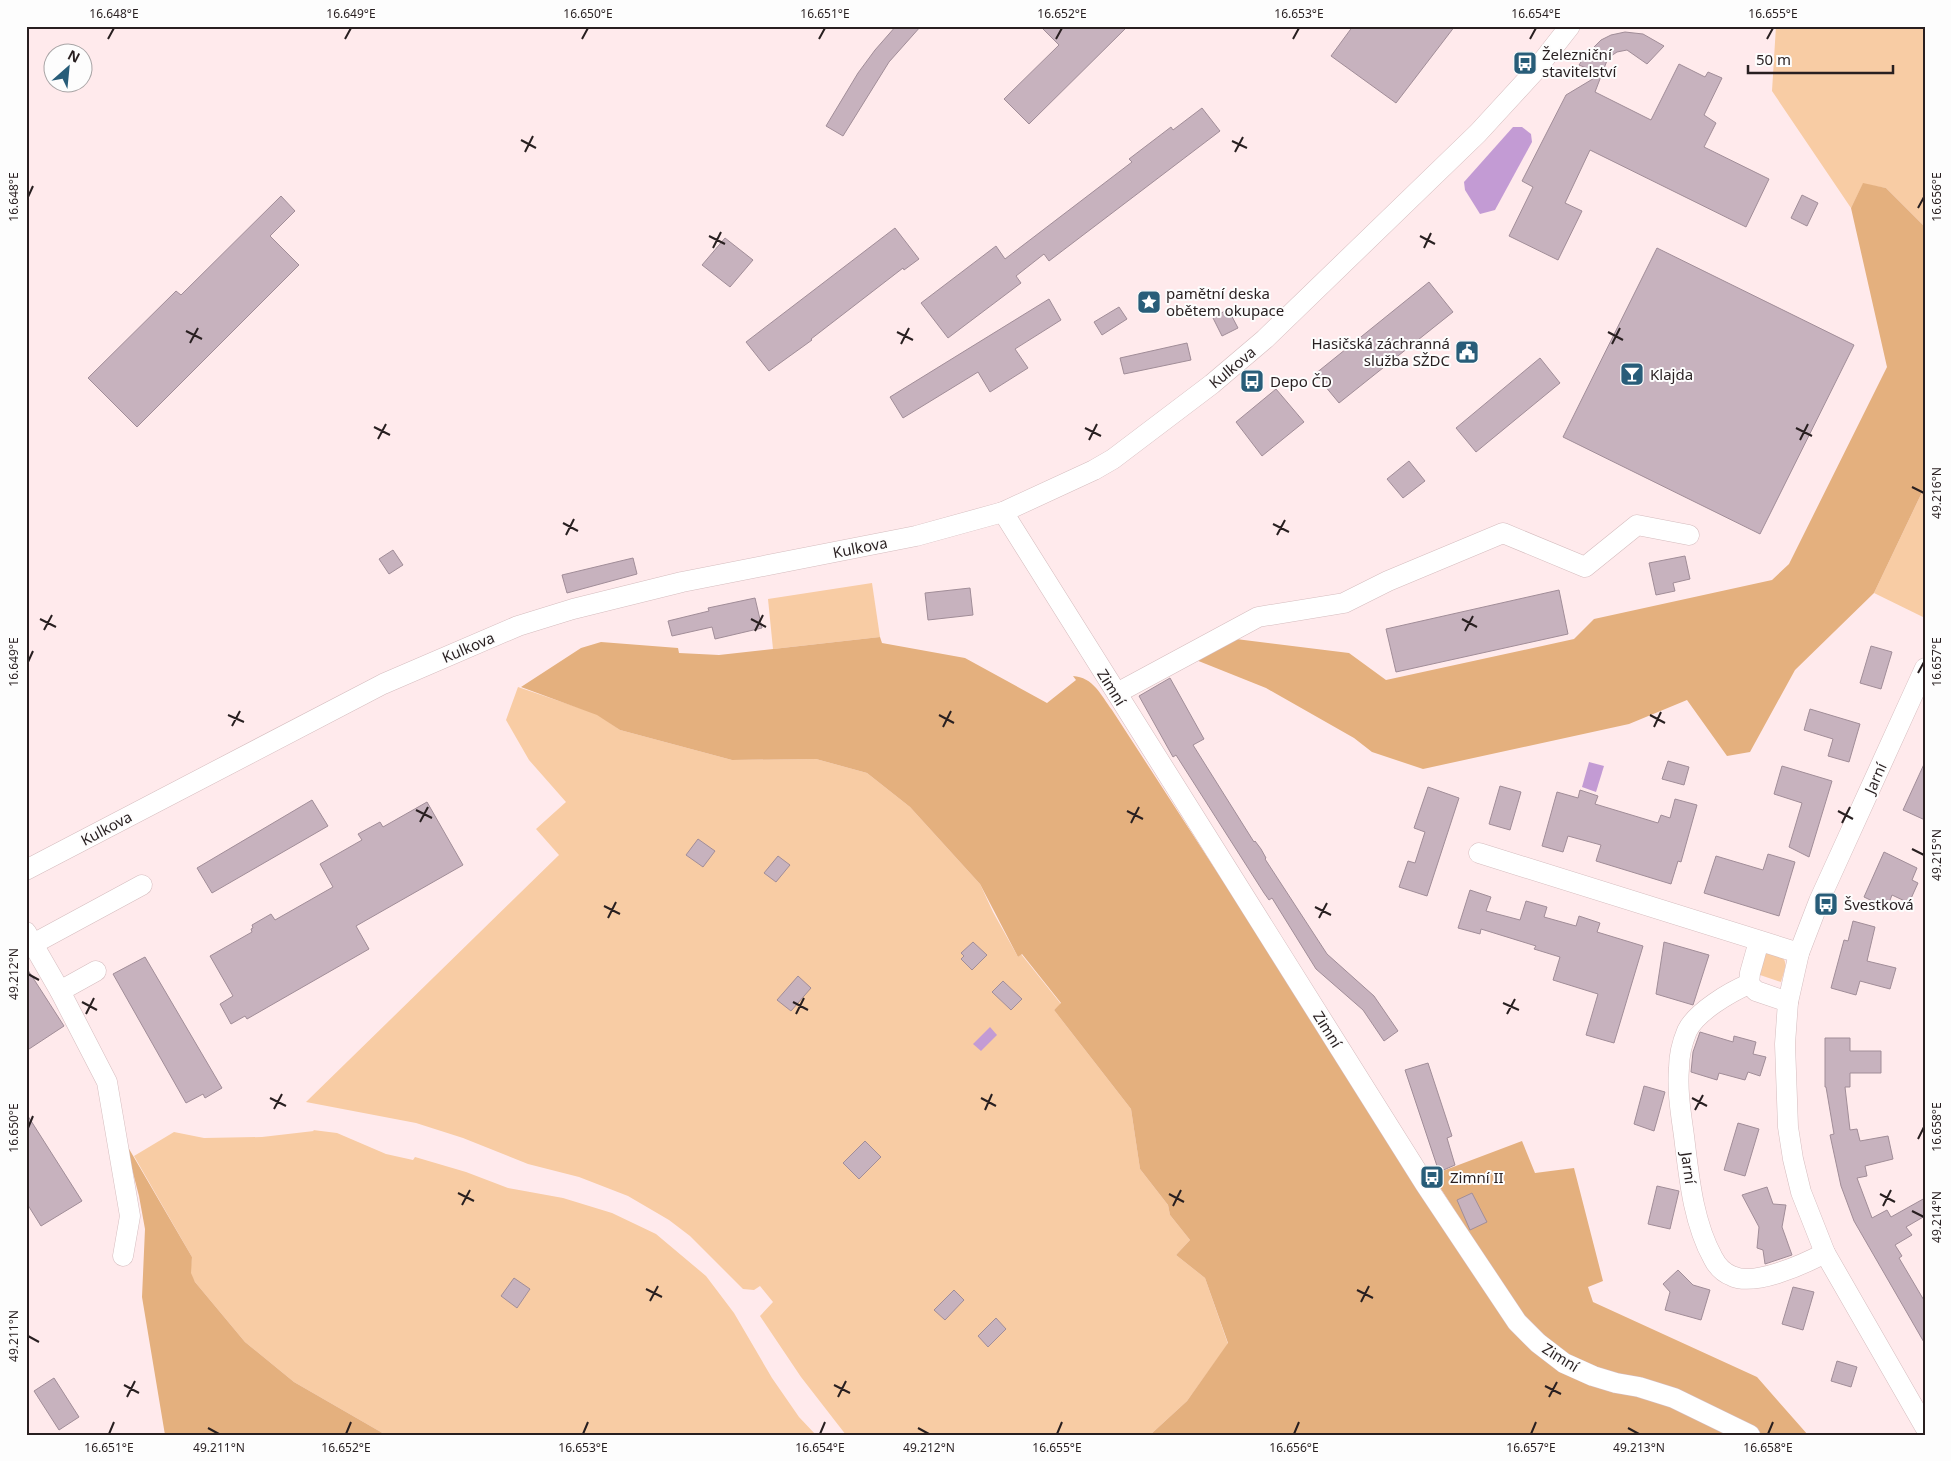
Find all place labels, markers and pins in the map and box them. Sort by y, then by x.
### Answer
place label: Železniční stavitelství [1542,44,1617,81]
bus stop icon: Železniční stavitelství [1512,50,1538,76]
place label: pamětní deska obětem okupace [1166,283,1284,320]
place icon: pamětní deska obětem okupace [1136,289,1162,315]
place label: Hasičská záchranná služba SŽDC [1312,333,1451,370]
public building icon: Hasičská záchranná služba SŽDC [1454,339,1480,365]
bar icon: Klajda [1619,361,1645,387]
place label: Klajda [1650,364,1693,384]
bus stop icon: Depo ČD [1239,368,1265,394]
place label: Depo ČD [1270,371,1332,391]
bus stop icon: Švestková [1813,891,1839,917]
place label: Švestková [1844,894,1914,914]
bus stop icon: Zimní II [1419,1164,1445,1190]
place label: Zimní II [1450,1167,1504,1187]

